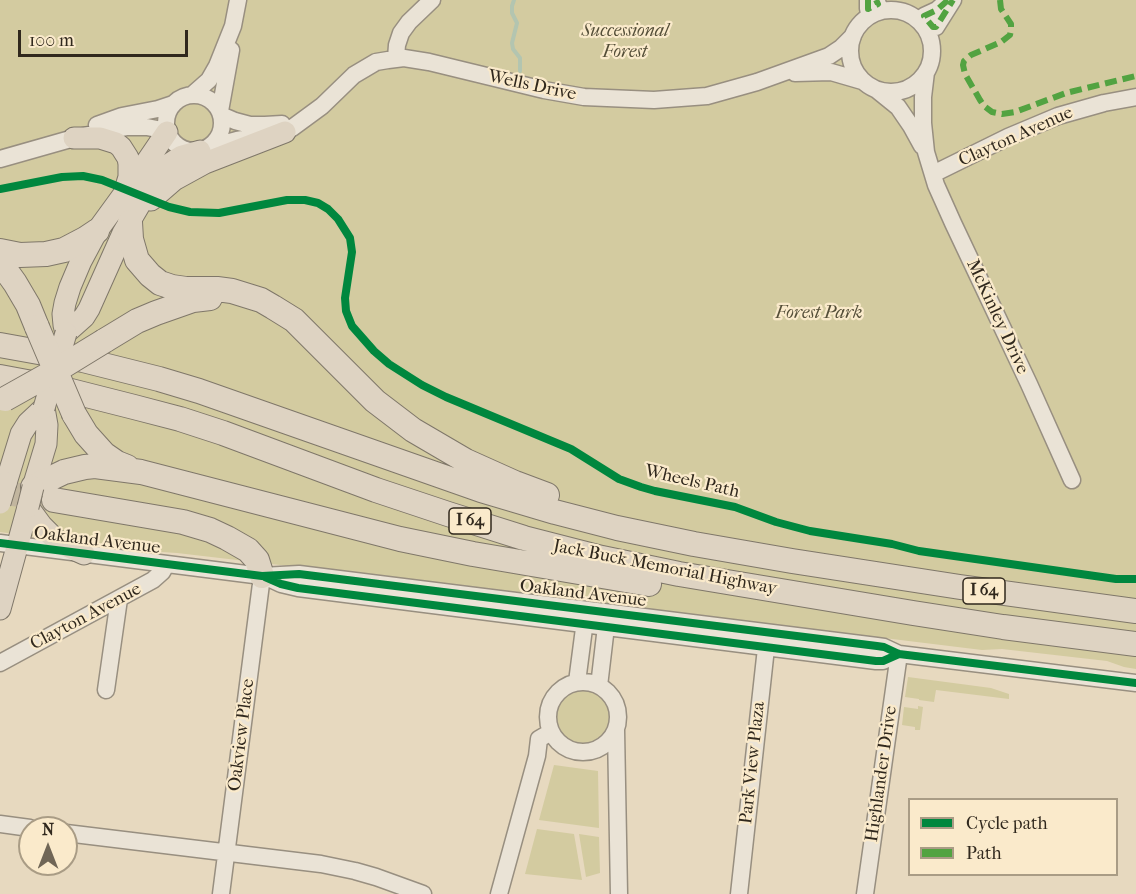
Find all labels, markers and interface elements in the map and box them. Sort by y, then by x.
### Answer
scale bar [21,18,190,56]
park label: Successional Forest [581,21,669,63]
text: 100 m [29,30,74,51]
street label: Wells Drive [486,66,578,106]
street label: Clayton Avenue [956,102,1076,172]
street label: McKinley Drive [961,256,1033,378]
park label: Forest Park [776,303,862,325]
street label: Wheels Path [643,461,741,503]
road number: I 64 [449,508,491,534]
street label: Oakland Avenue [33,523,161,559]
street label: Jack Buck Memorial Highway [551,536,779,600]
street label: Oakland Avenue [519,576,647,612]
road number: I 64 [963,578,1005,604]
street label: Clayton Avenue [27,579,145,655]
street label: Oakview Place [224,678,260,792]
street label: Park View Plaza [736,701,770,825]
street label: Highlander Drive [862,705,902,843]
legend [908,798,1118,876]
text: Cycle path [966,813,1047,834]
north arrow [18,816,78,876]
text: N [42,820,54,839]
text: Path [966,843,1002,864]

